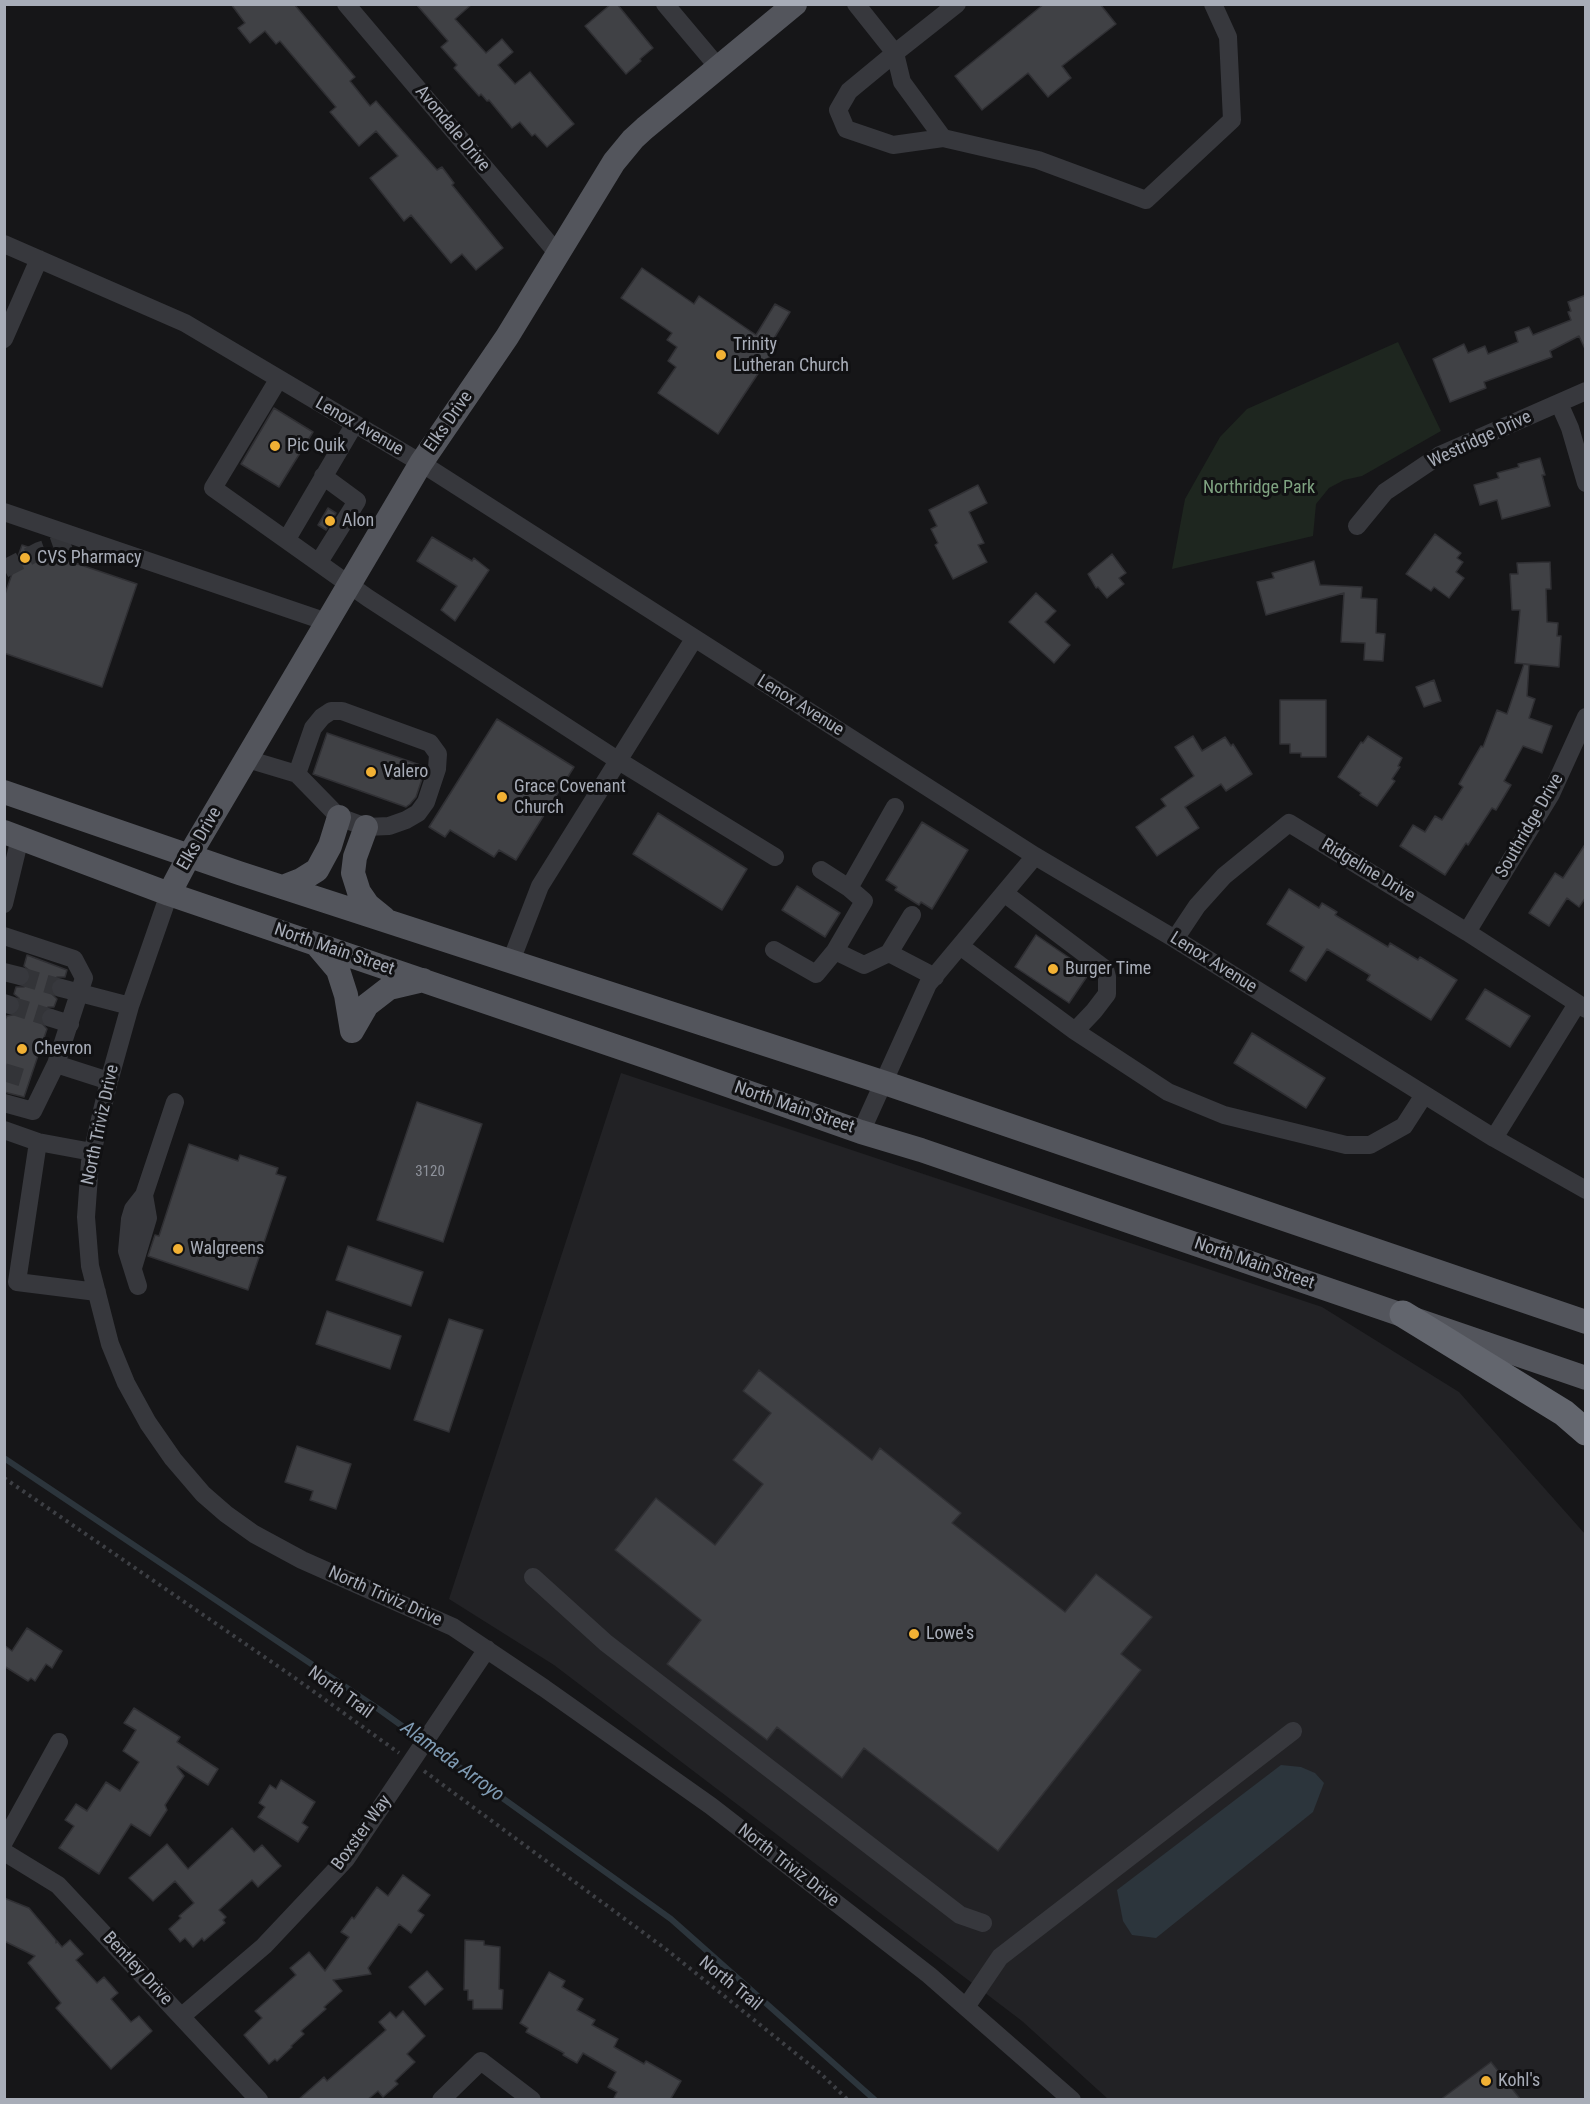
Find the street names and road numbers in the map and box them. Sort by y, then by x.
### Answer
street label: Avondale Drive [410,82,494,176]
street label: Elks Drive [420,387,478,457]
street label: Lenox Avenue [311,393,407,461]
street label: Westridge Drive [1425,407,1535,473]
street label: Lenox Avenue [753,671,847,741]
street label: Southridge Drive [1491,770,1569,882]
street label: Elks Drive [173,804,227,874]
street label: Ridgeline Drive [1317,835,1419,907]
street label: North Main Street [271,919,397,981]
street label: Lenox Avenue [1166,928,1260,998]
street label: North Triviz Drive [78,1063,124,1187]
street label: North Main Street [731,1077,857,1139]
street label: North Main Street [1191,1233,1317,1295]
street label: North Triviz Drive [325,1562,445,1632]
street label: North Trail [303,1662,377,1724]
street label: Boxster Way [328,1791,396,1875]
street label: North Triviz Drive [733,1820,843,1912]
street label: Bentley Drive [98,1928,176,2010]
street label: North Trail [694,1952,766,2016]

